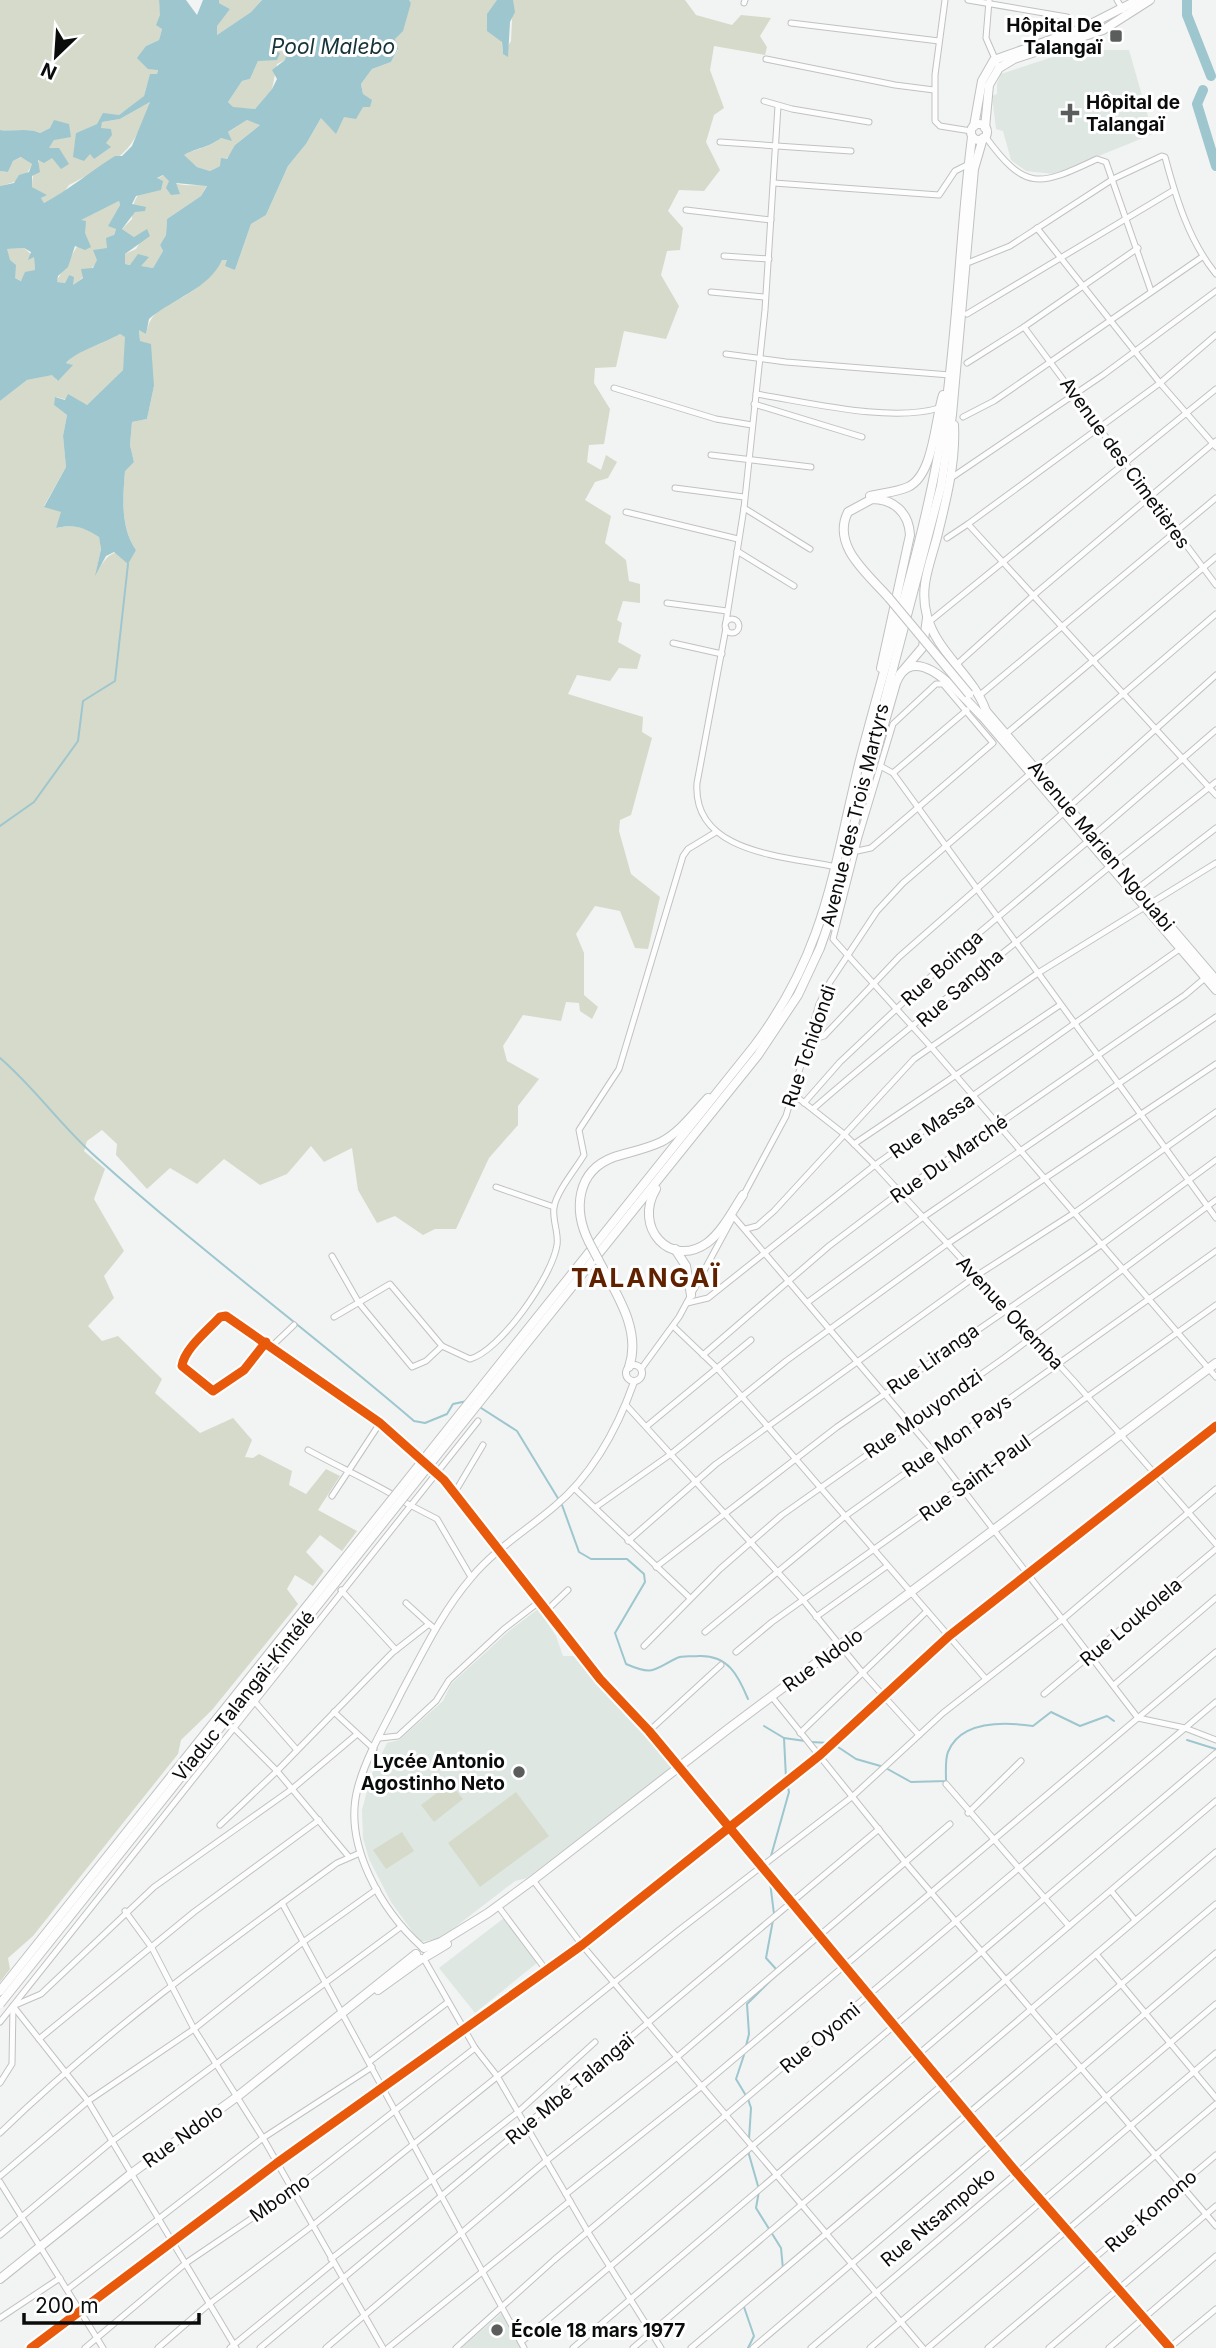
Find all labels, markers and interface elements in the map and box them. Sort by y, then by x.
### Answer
place label: Hôpital De Talangaï [1006,14,1104,59]
north arrow [21,21,91,91]
marker: Hôpital De Talangaï [1108,28,1124,44]
water label: Pool Malebo [271,34,395,59]
text: N [38,57,60,84]
place label: Hôpital de Talangaï [1086,91,1180,136]
marker: Hôpital de Talangaï [1060,103,1080,123]
street label: Avenue des Cimetières [1055,373,1195,553]
street label: Avenue des Trois Martyrs [816,701,894,929]
street label: Avenue Marien Ngouabi [1023,756,1179,936]
street label: Rue Boinga [896,925,988,1011]
street label: Rue Sangha [912,944,1008,1032]
street label: Rue Tchidondi [777,982,841,1110]
street label: Rue Massa [885,1088,979,1164]
street label: Rue Du Marché [886,1110,1012,1208]
street label: Avenue Okemba [952,1251,1068,1375]
district label: TALANGAÏ [571,1262,721,1293]
street label: Rue Liranga [883,1319,983,1399]
street label: Rue Mouyondzi [859,1365,987,1463]
street label: Rue Mon Pays [898,1390,1016,1482]
street label: Rue Saint-Paul [915,1430,1035,1526]
street label: Rue Loukolela [1075,1573,1187,1671]
street label: Viaduc Talangaï-Kintélé [168,1606,320,1786]
street label: Rue Ndolo [779,1623,867,1697]
place label: Lycée Antonio Agostinho Neto [361,1750,505,1795]
marker: Lycée Antonio Agostinho Neto [511,1764,527,1780]
street label: Rue Oyomi [775,1998,865,2078]
street label: Rue Mbé Talangaï [501,2028,640,2149]
street label: Rue Ndolo [139,2099,227,2173]
street label: Rue Ntsampoko [876,2162,1000,2272]
street label: Rue Komono [1100,2165,1202,2257]
street label: Mbomo [245,2169,315,2227]
scale bar [24,2282,200,2326]
text: 200 m [35,2293,99,2318]
place label: École 18 mars 1977 [511,2319,685,2342]
marker: École 18 mars 1977 [489,2322,505,2338]

